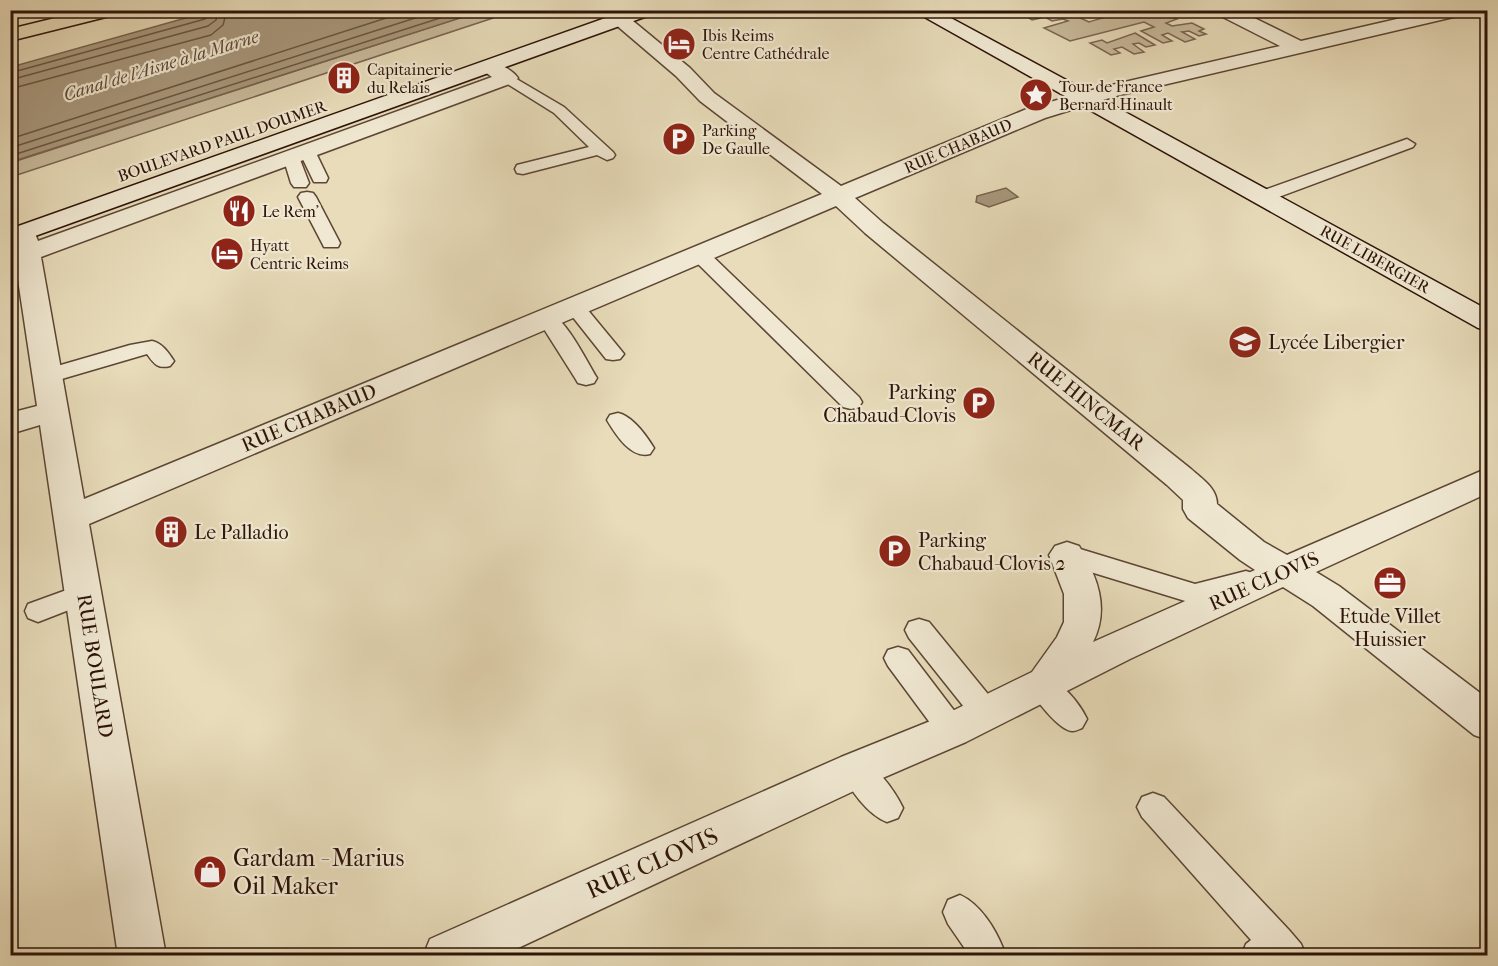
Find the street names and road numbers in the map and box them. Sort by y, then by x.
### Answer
street label: BOULEVARD PAUL DOUMER [115,96,330,186]
street label: RUE CHABAUD [901,115,1015,177]
street label: RUE LIBERGIER [1317,221,1434,298]
street label: RUE HINCMAR [1023,347,1150,456]
street label: RUE CHABAUD [238,379,380,457]
street label: RUE CLOVIS [1205,547,1323,615]
street label: RUE BOULARD [72,593,118,739]
street label: RUE CLOVIS [582,821,722,905]

